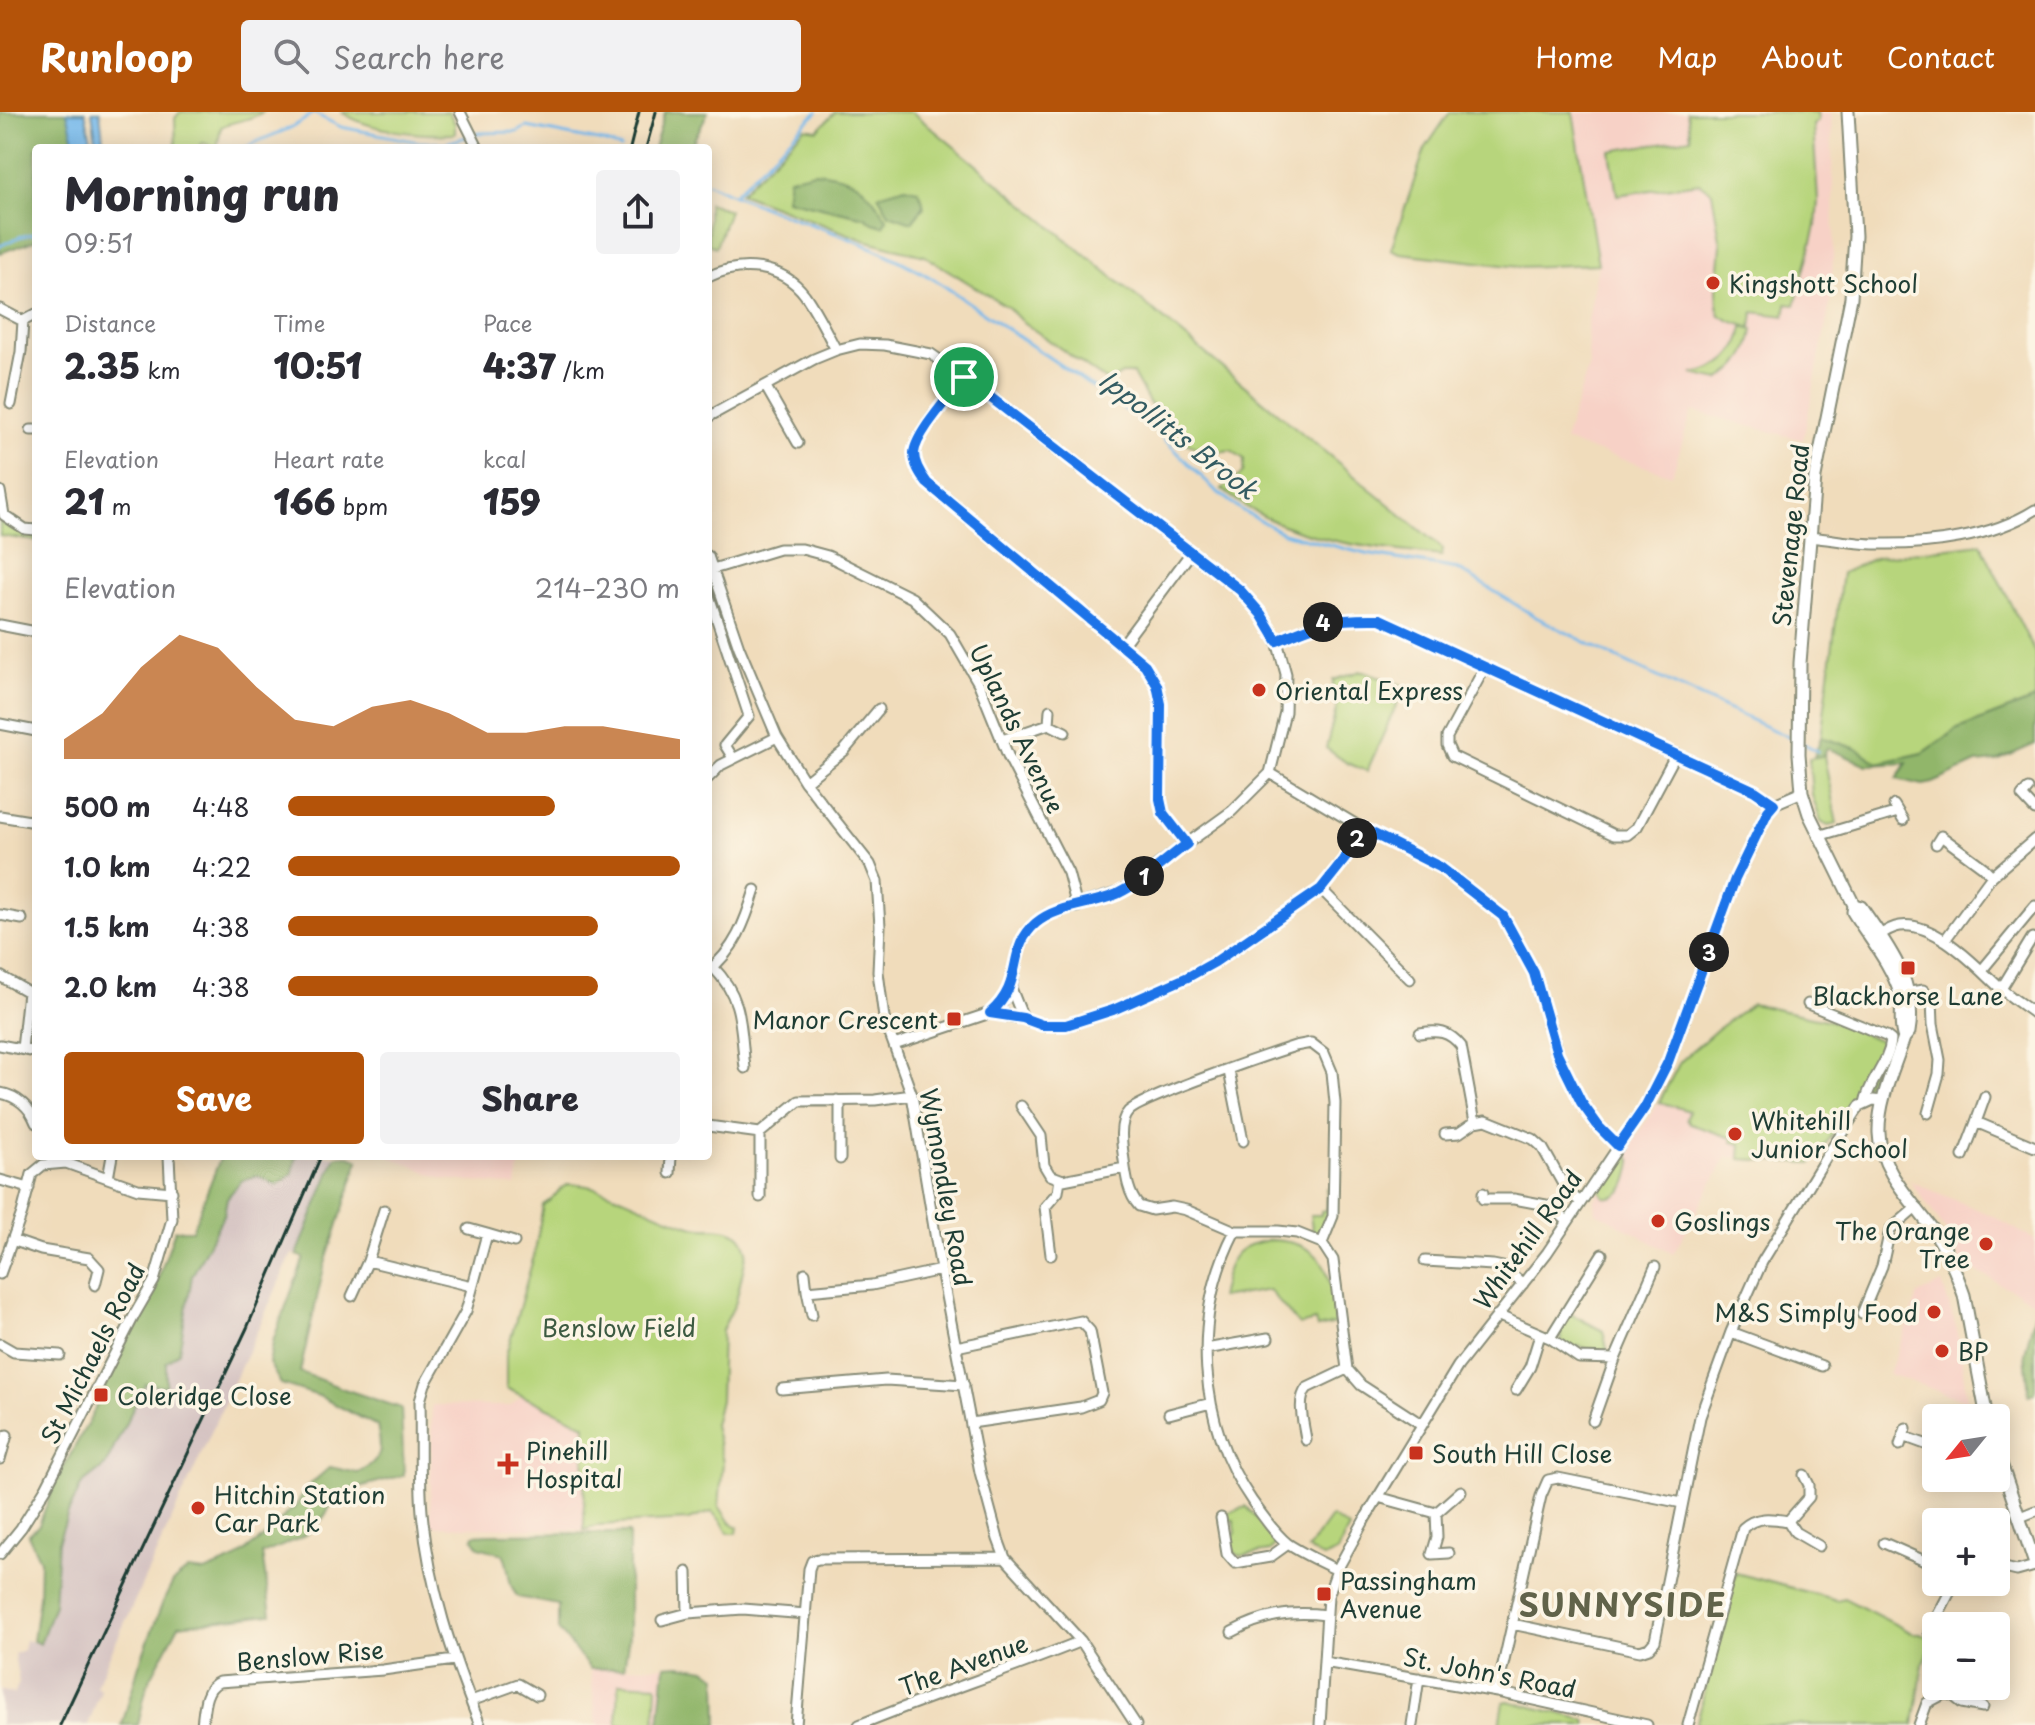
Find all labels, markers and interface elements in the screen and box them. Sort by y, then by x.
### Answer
search box [241,20,801,92]
text: Runloop [40,28,193,85]
icon: search [269,34,313,78]
text: Search here [333,34,505,79]
text: Home [1535,35,1613,78]
text: Map [1657,35,1717,78]
text: About [1761,35,1843,78]
text: Contact [1887,35,1995,78]
text: Morning run [64,160,340,226]
button: share [596,170,680,254]
text: 09:51 [64,223,133,262]
place label: Kingshott School [1729,265,1918,301]
marker: Kingshott School [1704,274,1722,292]
text: Distance [64,306,156,339]
text: Time [273,306,325,339]
text: Pace [483,306,532,339]
text: 2.35 [64,339,140,391]
text: 10:51 [273,339,362,391]
text: 4:37 [483,339,556,391]
pin [930,343,998,411]
text: km [140,353,181,386]
text: /km [556,353,605,386]
icon: arrive [942,355,986,399]
water label: Ippollitts Brook [1091,360,1267,509]
text: Elevation [64,442,159,475]
text: Heart rate [273,442,384,475]
text: kcal [483,442,527,475]
street label: Stevenage Road [1762,442,1818,628]
text: 21 [64,475,104,527]
text: 166 [273,475,336,527]
text: 159 [483,475,541,527]
text: m [104,489,131,522]
text: bpm [336,489,388,522]
text: Elevation [64,568,176,607]
text: 214–230 m [535,568,680,607]
pin: 4 [1303,602,1343,642]
text: 4 [1316,605,1330,638]
street label: Uplands Avenue [961,637,1075,819]
place label: Oriental Express [1275,672,1463,708]
marker: Oriental Express [1250,681,1268,699]
text: 500 m [64,787,150,826]
text: 4:48 [192,787,250,826]
pin: 2 [1337,818,1377,858]
text: 2 [1349,821,1365,854]
text: 1.0 km [64,847,151,886]
text: 4:22 [192,847,252,886]
pin: 1 [1124,856,1164,896]
text: 1 [1139,859,1149,892]
text: 1.5 km [64,907,150,946]
text: 4:38 [192,907,250,946]
pin: 3 [1689,932,1729,972]
text: 3 [1702,935,1716,968]
marker: Blackhorse Lane [1899,959,1917,977]
text: 2.0 km [64,967,157,1006]
text: 4:38 [192,967,250,1006]
place label: Blackhorse Lane [1812,977,2004,1013]
place label: Manor Crescent [752,1001,938,1037]
marker: Manor Crescent [945,1010,963,1028]
button: Save [64,1052,364,1144]
button: Share [380,1052,680,1144]
street label: Wymondley Road [912,1085,982,1289]
place label: Whitehill Junior School [1751,1102,1908,1166]
marker: Whitehill Junior School [1726,1125,1744,1143]
street label: Whitehill Road [1464,1162,1590,1316]
place label: Goslings [1674,1203,1771,1239]
marker: Goslings [1649,1212,1667,1230]
place label: The Orange Tree [1835,1212,1970,1276]
marker: The Orange Tree [1977,1235,1995,1253]
street label: St Michaels Road [31,1256,153,1450]
place label: M&S Simply Food [1715,1294,1918,1330]
marker: M&S Simply Food [1925,1303,1943,1321]
park label: Benslow Field [542,1309,696,1345]
place label: BP [1958,1333,1989,1369]
marker: BP [1933,1342,1951,1360]
place label: Coleridge Close [117,1377,292,1413]
marker: Coleridge Close [92,1386,110,1404]
north arrow [1922,1404,2010,1492]
map controls [1922,1404,2010,1700]
place label: Pinehill Hospital [526,1432,622,1496]
place label: South Hill Close [1432,1435,1612,1471]
marker: South Hill Close [1407,1444,1425,1462]
marker: Pinehill Hospital [497,1453,519,1475]
place label: Hitchin Station Car Park [214,1476,385,1540]
marker: Hitchin Station Car Park [189,1499,207,1517]
button: + [1922,1508,2010,1596]
place label: Passingham Avenue [1340,1562,1477,1626]
district label: SUNNYSIDE [1519,1580,1727,1628]
marker: Passingham Avenue [1315,1585,1333,1603]
button: − [1922,1612,2010,1700]
street label: The Avenue [894,1624,1032,1704]
street label: Benslow Rise [235,1631,385,1679]
street label: St. John's Road [1401,1638,1579,1706]

